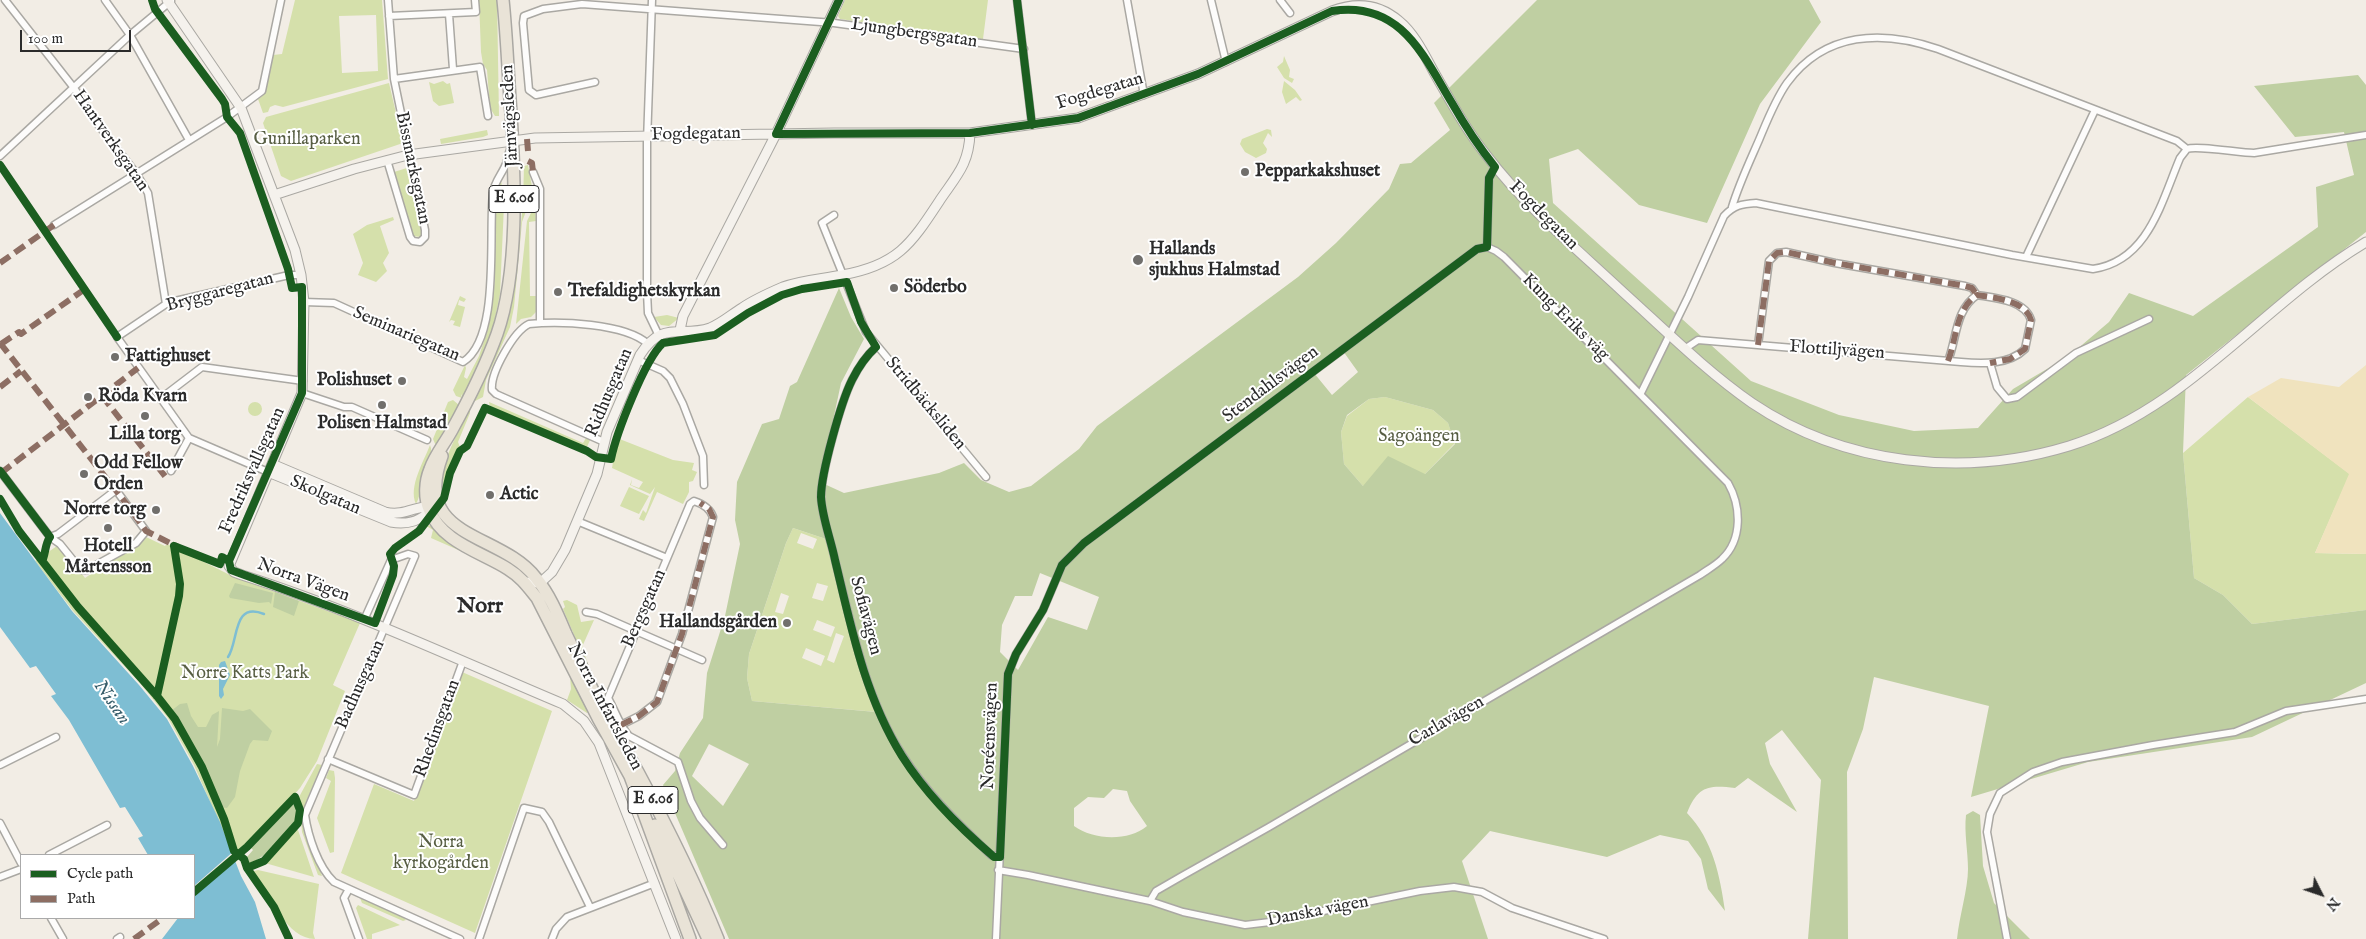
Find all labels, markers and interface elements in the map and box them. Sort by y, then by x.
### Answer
street label: Ljungbergsgatan [849,14,979,54]
scale bar [22,20,134,52]
text: 100 m [28,29,63,48]
street label: Järnvägsleden [498,64,524,168]
street label: Fogdegatan [1054,69,1146,115]
street label: Hantverksgatan [67,86,153,196]
street label: Bissmarksgatan [390,110,434,226]
street label: Fogdegatan [651,123,741,147]
park label: Gunillaparken [253,129,361,151]
place label: Pepparkakshuset [1255,161,1380,183]
marker: Pepparkakshuset [1239,166,1251,178]
street label: Fogdegatan [1504,177,1582,255]
road number: E 6.06 [489,185,539,212]
place label: Hallands sjukhus Halmstad [1149,239,1280,282]
marker: Hallands sjukhus Halmstad [1131,253,1145,267]
street label: Bryggaregatan [164,268,276,318]
street label: Kung Eriks väg [1517,270,1613,366]
place label: Söderbo [904,277,967,299]
place label: Trefaldighetskyrkan [568,281,720,303]
marker: Söderbo [888,282,900,294]
marker: Trefaldighetskyrkan [552,286,564,298]
street label: Seminariegatan [349,303,463,367]
street label: Flottiljvägen [1789,337,1885,365]
street label: Stendahlsvägen [1219,342,1323,428]
street label: Ridhusgatan [582,345,638,441]
place label: Fattighuset [125,346,210,368]
marker: Fattighuset [109,351,121,363]
street label: Stridbäcksliden [880,353,970,455]
place label: Polishuset [317,370,392,392]
marker: Polishuset [396,375,408,387]
place label: Röda Kvarn [98,386,187,408]
marker: Röda Kvarn [82,391,94,403]
marker: Polisen Halmstad [376,399,388,411]
street label: Fredriksvallsgatan [215,404,291,538]
marker: Lilla torg [139,410,151,422]
place label: Polisen Halmstad [317,413,447,435]
place label: Lilla torg [109,424,181,446]
park label: Sagoängen [1378,426,1460,448]
place label: Odd Fellow Orden [94,453,183,496]
marker: Odd Fellow Orden [78,468,90,480]
street label: Skolgatan [287,472,363,520]
place label: Actic [500,484,539,506]
marker: Actic [484,489,496,501]
place label: Norre torg [64,499,146,521]
marker: Norre torg [150,504,162,516]
marker: Hotell Mårtensson [102,522,114,534]
place label: Hotell Mårtensson [64,536,152,578]
street label: Norra Vägen [254,554,352,608]
street label: Bergsgatan [618,566,672,652]
street label: Sofiavägen [844,574,886,658]
district label: Norr [457,594,503,620]
place label: Hallandsgården [659,612,777,634]
marker: Hallandsgården [781,617,793,629]
street label: Badhusgatan [332,637,390,733]
street label: Norra Infartsleden [561,640,647,774]
park label: Norre Katts Park [181,663,309,685]
water label: Nissan [88,676,134,730]
street label: Rhedinsgatan [410,677,466,781]
street label: Noréensvägen [978,682,1004,790]
street label: Carlavägen [1406,692,1488,752]
road number: E 6.06 [628,786,678,814]
park label: Norra kyrkogården [393,832,489,874]
legend [20,854,195,919]
text: Cycle path [67,864,133,883]
north arrow [2296,869,2346,919]
text: Path [67,889,95,908]
street label: Danska vägen [1265,892,1371,932]
text: N [2322,893,2343,914]

